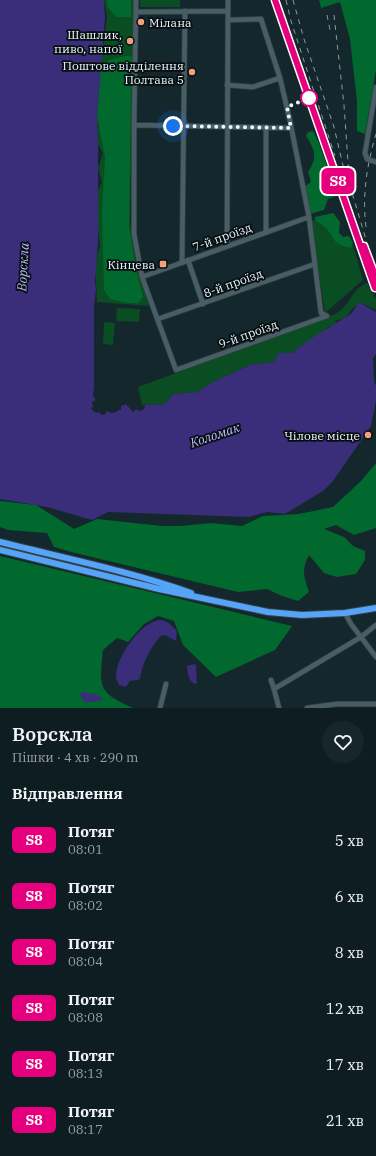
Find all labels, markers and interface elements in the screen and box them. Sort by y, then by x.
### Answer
place label: Мілана [149,15,192,30]
marker: Мілана [136,17,146,27]
place label: Шашлик, пиво, напої [54,27,122,56]
marker: Шашлик, пиво, напої [125,36,135,46]
place label: Поштове відділення Полтава 5 [62,58,184,87]
marker: Поштове відділення Полтава 5 [187,67,197,77]
unlabelled marker [300,89,318,107]
your location [163,116,183,136]
line badge: S8 [320,168,356,194]
text: S8 [329,172,347,190]
street label: 7-й проїзд [190,219,254,255]
water label: Ворскла [13,242,33,293]
place label: Кінцева [108,257,155,272]
marker: Кінцева [158,259,168,269]
street label: 8-й проїзд [201,265,265,301]
street label: 9-й проїзд [216,316,280,352]
water label: Коломак [187,418,243,452]
place label: Чілове місце [284,428,360,443]
marker: Чілове місце [363,430,373,440]
button: heart [322,721,364,763]
text: Ворскла [12,722,93,746]
text: Пішки · 4 хв · 290 m [12,749,138,766]
text: Відправлення [12,784,123,803]
text: Потяг [68,822,114,841]
text: S8 [25,831,43,849]
text: 5 хв [335,831,364,850]
text: 08:01 [68,841,103,858]
text: Потяг [68,878,114,897]
text: S8 [25,887,43,905]
text: 6 хв [335,887,364,906]
text: 08:02 [68,897,103,914]
text: Потяг [68,934,114,953]
text: S8 [25,943,43,961]
text: 8 хв [335,943,364,962]
text: 08:04 [68,953,103,970]
text: Потяг [68,990,114,1009]
text: S8 [25,999,43,1017]
text: 12 хв [326,999,364,1018]
text: 08:08 [68,1009,103,1026]
text: Потяг [68,1046,114,1065]
text: S8 [25,1055,43,1073]
text: 17 хв [326,1055,364,1074]
text: 08:13 [68,1065,103,1082]
text: Потяг [68,1102,114,1121]
text: S8 [25,1111,43,1129]
text: 21 хв [326,1111,364,1130]
text: 08:17 [68,1121,103,1138]

